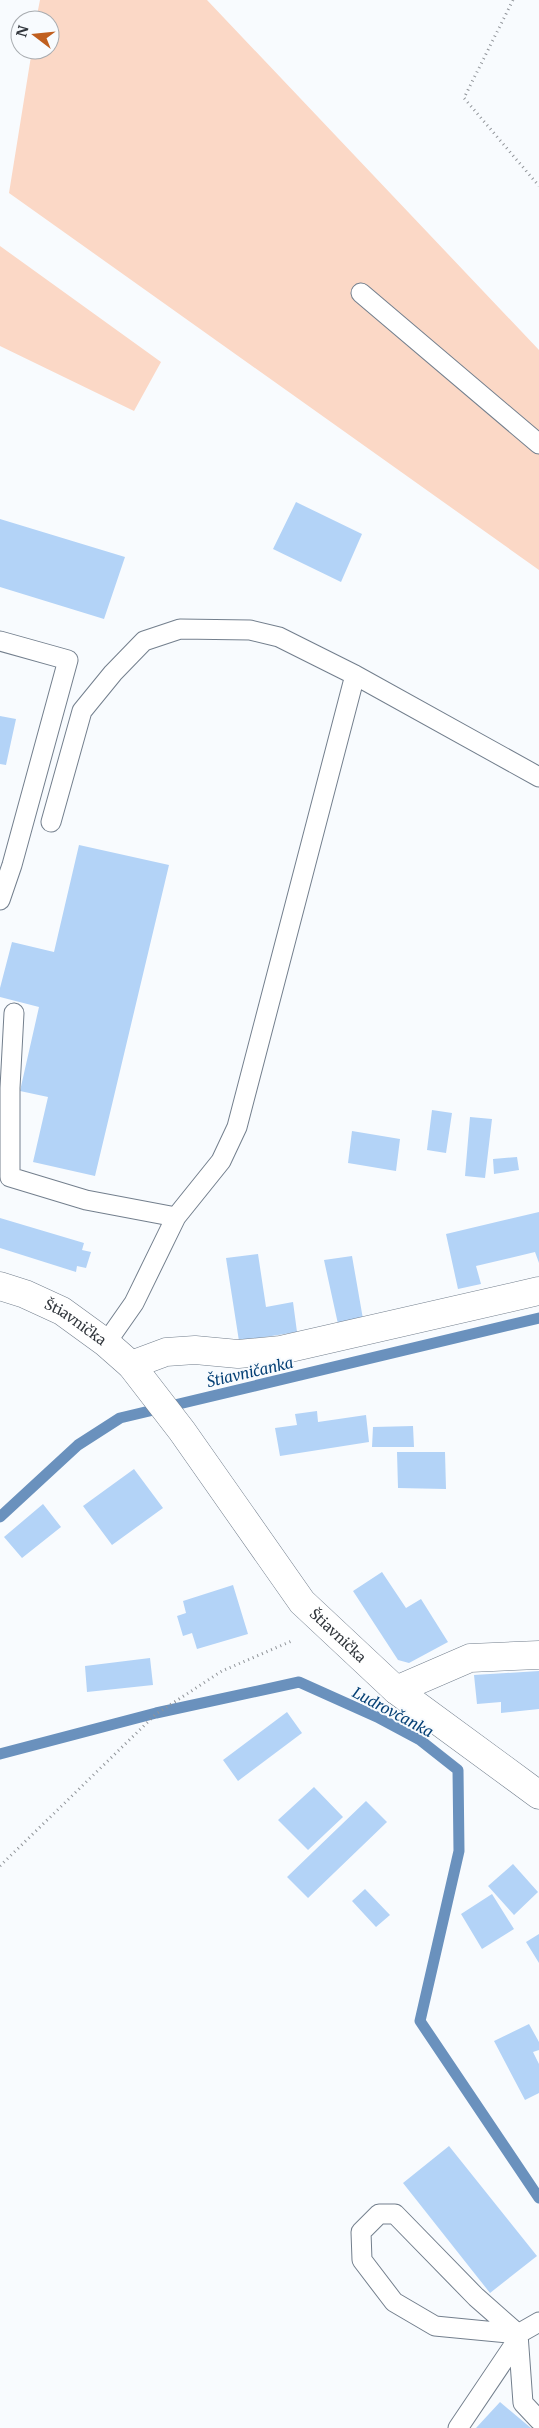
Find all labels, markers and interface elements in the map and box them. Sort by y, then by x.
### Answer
north arrow [10,10,60,60]
text: N [12,24,33,39]
street label: Štiavnička [42,1295,110,1349]
water label: Štiavničanka [205,1352,295,1391]
street label: Štiavnička [306,1605,370,1667]
water label: Ludrovčanka [349,1683,437,1741]

